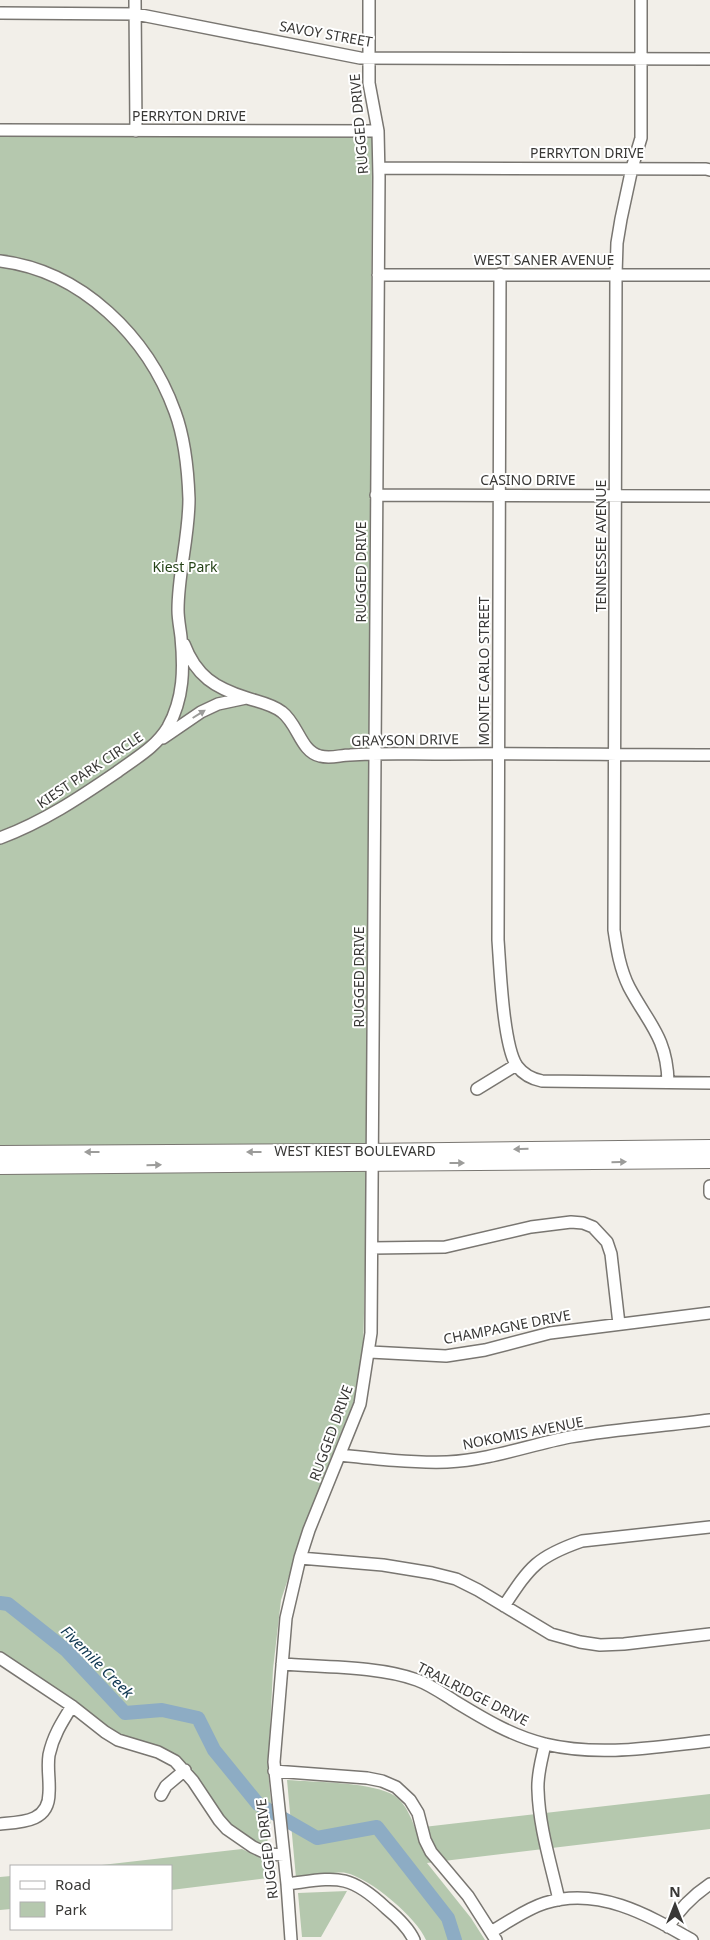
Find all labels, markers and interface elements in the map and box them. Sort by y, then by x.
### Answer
street label: SAVOY STREET [278,16,374,51]
street label: RUGGED DRIVE [345,73,372,175]
street label: PERRYTON DRIVE [132,106,246,125]
street label: PERRYTON DRIVE [530,143,644,162]
street label: WEST SANER AVENUE [474,250,614,269]
street label: CASINO DRIVE [480,470,576,489]
street label: TENNESSEE AVENUE [591,480,610,612]
street label: RUGGED DRIVE [351,522,370,622]
park label: Kiest Park [152,557,218,576]
street label: MONTE CARLO STREET [474,596,493,746]
one-way arrow [192,709,206,718]
street label: KIEST PARK CIRCLE [33,727,147,812]
street label: GRAYSON DRIVE [351,729,459,750]
street label: RUGGED DRIVE [349,927,368,1027]
street label: WEST KIEST BOULEVARD [274,1141,436,1160]
one-way arrow [513,1145,529,1153]
one-way arrow [83,1148,99,1156]
one-way arrow [246,1148,262,1156]
one-way arrow [611,1158,627,1166]
one-way arrow [449,1159,465,1167]
one-way arrow [146,1161,162,1169]
street label: CHAMPAGNE DRIVE [442,1305,572,1348]
street label: RUGGED DRIVE [304,1382,357,1483]
street label: NOKOMIS AVENUE [461,1411,585,1454]
water label: Fivemile Creek [57,1621,139,1702]
street label: TRAILRIDGE DRIVE [414,1657,532,1730]
street label: RUGGED DRIVE [251,1798,282,1900]
legend [10,1865,172,1930]
text: Road [55,1874,91,1894]
north arrow [650,1880,700,1930]
text: N [669,1882,681,1901]
text: Park [55,1899,87,1919]

